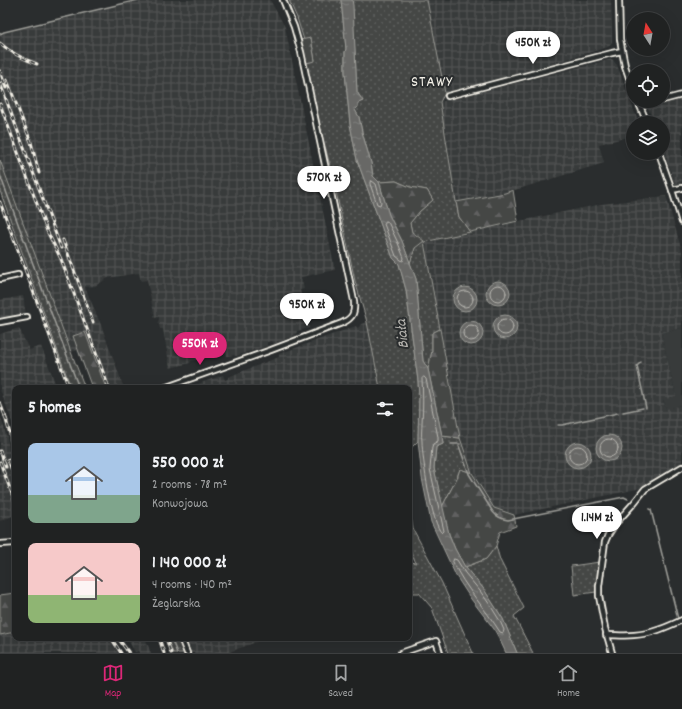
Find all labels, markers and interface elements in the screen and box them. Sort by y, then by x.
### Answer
north arrow [626,12,670,56]
map controls [626,12,670,160]
pin: 450K zł [496,31,570,65]
text: 450K zł [515,34,551,53]
button: locate [626,64,670,108]
district label: STAWY [411,71,453,94]
button: layers [626,116,670,160]
pin: 570K zł [287,166,361,200]
text: 570K zł [306,169,342,188]
pin: 950K zł [270,293,344,327]
text: 950K zł [289,296,325,315]
water label: Biała [390,317,416,350]
pin: 550K zł [163,332,237,366]
text: 550K zł [182,335,218,354]
text: 5 homes [28,397,81,421]
icon: filters [374,398,396,420]
text: 550 000 zł [152,452,223,476]
icon: home [60,459,108,507]
text: 2 rooms · 78 m² [152,476,227,495]
text: Konwojowa [152,495,208,514]
pin: 1.14M zł [556,506,638,540]
text: 1.14M zł [581,509,613,528]
text: 1 140 000 zł [152,552,226,576]
icon: home [60,559,108,607]
text: 4 rooms · 140 m² [152,576,232,595]
text: Żeglarska [152,595,200,614]
tab: Map [102,662,124,702]
tab: Saved [328,662,353,702]
tab: Home [557,662,580,702]

